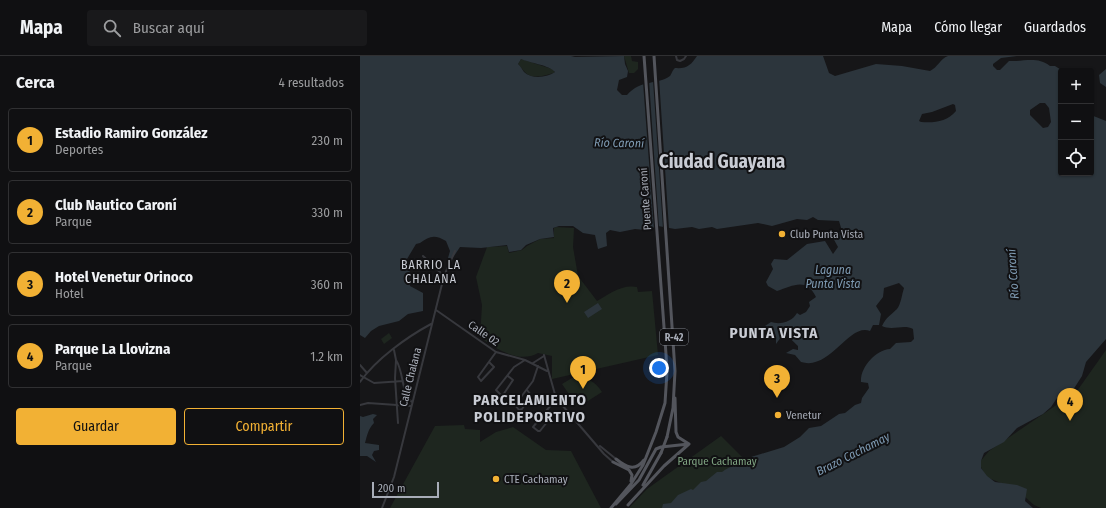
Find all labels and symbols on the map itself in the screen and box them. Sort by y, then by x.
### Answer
water label: Río Caroní [594,136,645,150]
district label: Ciudad Guayana [659,150,785,173]
street label: Puente Caroní [637,167,654,231]
place label: Club Punta Vista [790,228,863,241]
marker: Club Punta Vista [777,229,787,239]
water label: Río Caroní [1004,248,1022,299]
district label: BARRIO LA CHALANA [401,258,461,286]
water label: Laguna Punta Vista [805,263,861,291]
pin: 2 [554,270,580,303]
street label: Calle 02 [466,318,502,349]
district label: PUNTA VISTA [730,324,818,342]
road number: R-42 [660,329,688,345]
street label: Calle Chalana [397,346,424,408]
pin: 1 [570,356,596,389]
your location [649,358,669,378]
pin: 3 [764,365,790,398]
pin: 4 [1057,388,1083,421]
district label: PARCELAMIENTO POLIDEPORTIVO [473,391,587,426]
place label: Venetur [786,409,821,422]
marker: Venetur [773,410,783,420]
water label: Brazo Cachamay [814,429,893,479]
park label: Parque Cachamay [677,455,757,468]
place label: CTE Cachamay [504,473,568,486]
marker: CTE Cachamay [491,474,501,484]
scale bar [372,480,439,499]

